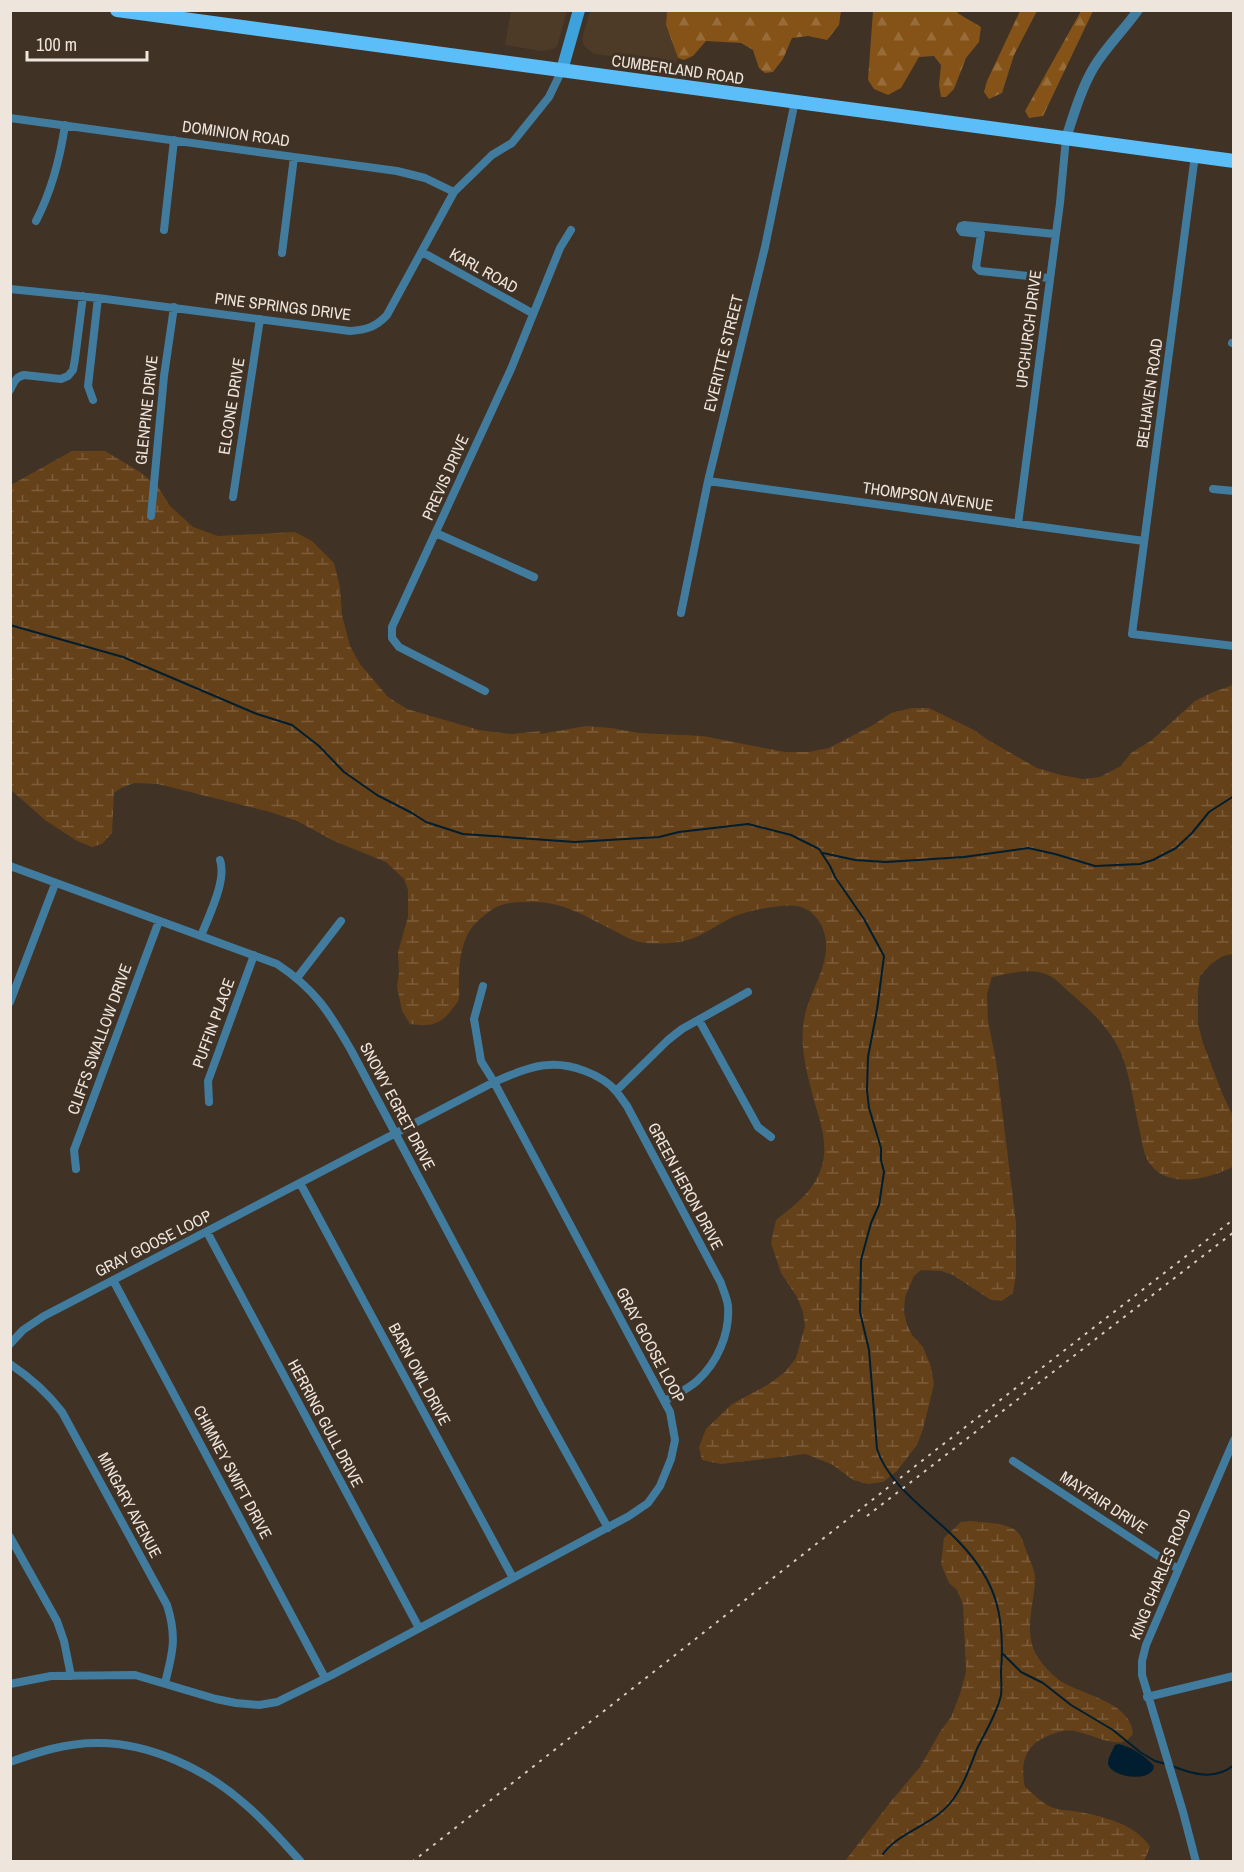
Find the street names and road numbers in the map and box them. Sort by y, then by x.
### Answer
street label: CUMBERLAND ROAD [610,49,746,89]
street label: DOMINION ROAD [181,115,291,151]
street label: KARL ROAD [446,242,522,298]
street label: UPCHURCH DRIVE [1010,269,1046,389]
street label: PINE SPRINGS DRIVE [214,287,352,325]
street label: EVERITTE STREET [698,292,748,414]
street label: BELHAVEN ROAD [1130,337,1168,449]
street label: GLENPINE DRIVE [129,354,163,466]
street label: ELCONE DRIVE [212,356,250,456]
street label: PREVIS DRIVE [416,431,474,523]
street label: THOMPSON AVENUE [861,476,995,516]
street label: CLIFFS SWALLOW DRIVE [61,960,137,1118]
street label: PUFFIN PLACE [187,975,239,1071]
street label: SNOWY EGRET DRIVE [355,1038,441,1174]
street label: GREEN HERON DRIVE [643,1118,729,1254]
street label: GRAY GOOSE LOOP [91,1204,215,1282]
street label: GRAY GOOSE LOOP [611,1283,691,1407]
street label: BARN OWL DRIVE [384,1319,456,1429]
street label: HERRING GULL DRIVE [283,1355,369,1491]
street label: CHIMNEY SWIFT DRIVE [188,1401,278,1543]
street label: MINGARY AVENUE [93,1448,167,1562]
street label: MAYFAIR DRIVE [1056,1465,1152,1539]
street label: KING CHARLES ROAD [1124,1505,1196,1643]

